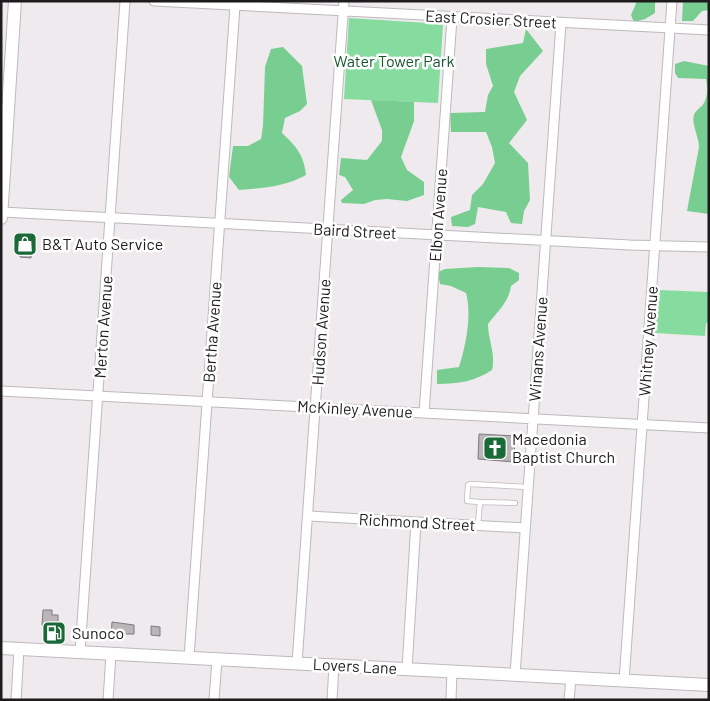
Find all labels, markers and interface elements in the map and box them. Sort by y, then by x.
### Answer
street label: East Crosier Street [425,6,557,31]
park label: Water Tower Park [333,51,455,70]
street label: Elbon Avenue [425,168,450,262]
street label: Baird Street [313,219,397,242]
shop icon: B&T Auto Service [12,231,38,257]
place label: B&T Auto Service [42,234,163,253]
street label: Merton Avenue [89,275,116,379]
street label: Hudson Avenue [307,278,334,386]
street label: Bertha Avenue [198,281,225,383]
street label: Whitney Avenue [634,285,661,397]
street label: Winans Avenue [524,296,551,402]
street label: McKinley Avenue [297,396,413,421]
place label: Macedonia Baptist Church [512,429,615,466]
church icon: Macedonia Baptist Church [482,435,508,461]
street label: Richmond Street [358,509,476,534]
fuel station icon: Sunoco [41,620,67,646]
place label: Sunoco [72,623,124,642]
street label: Lovers Lane [312,654,398,677]

